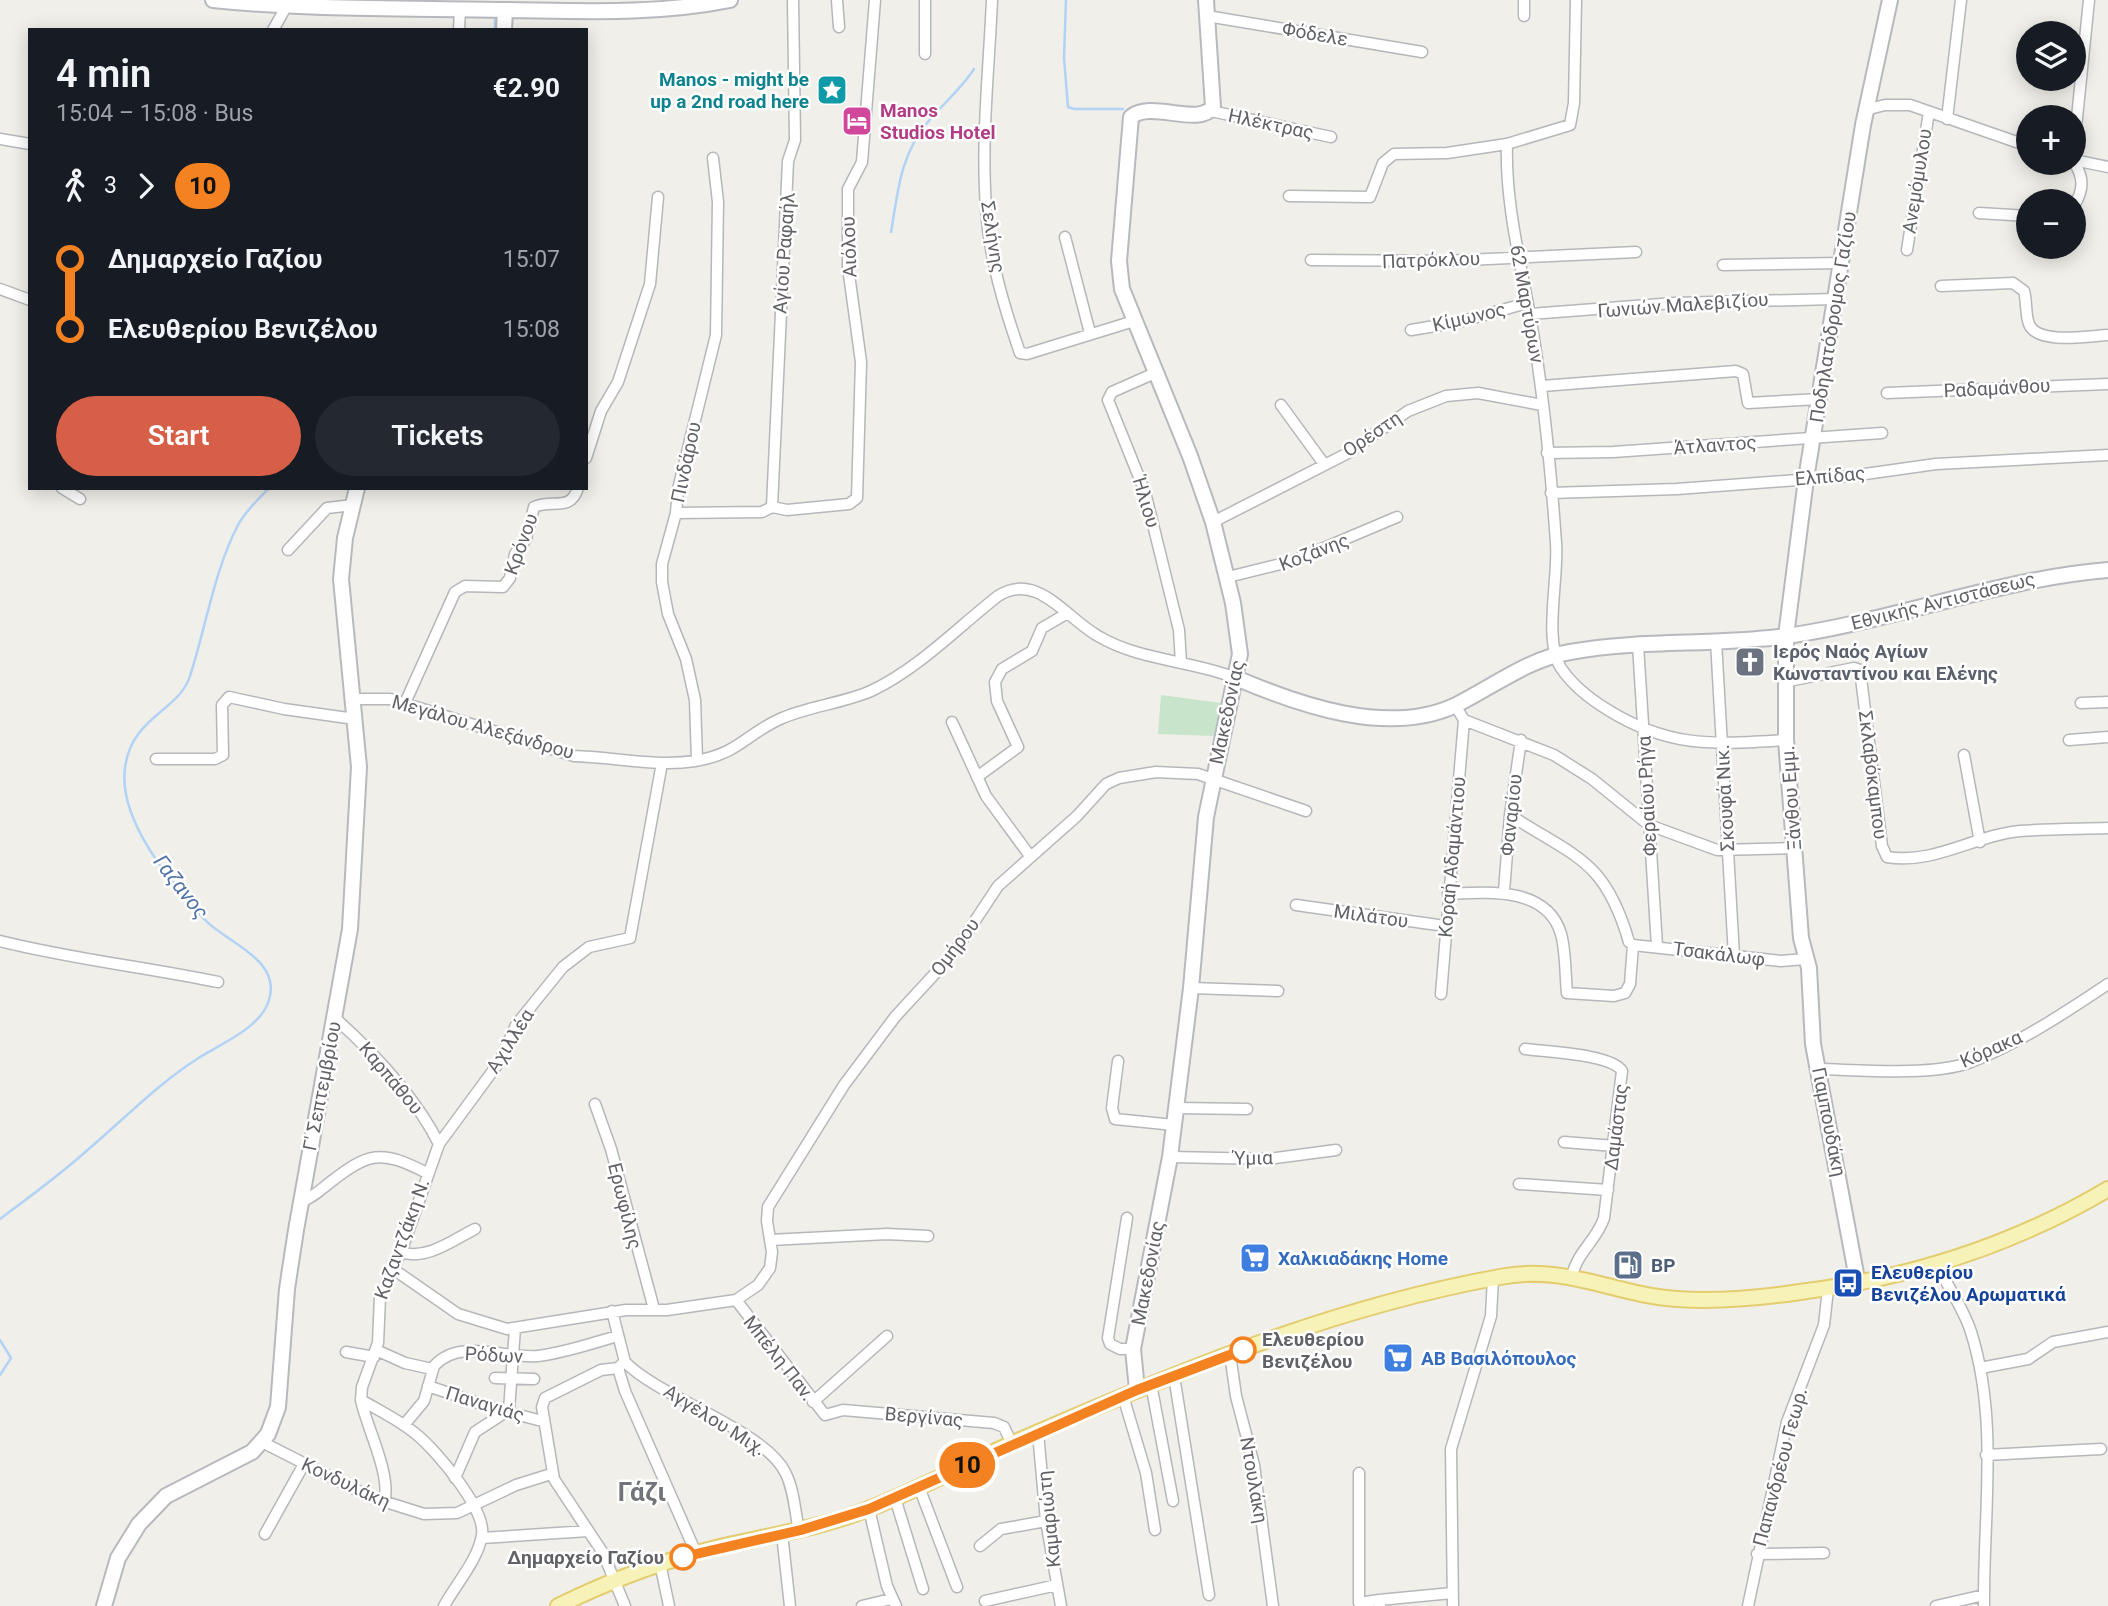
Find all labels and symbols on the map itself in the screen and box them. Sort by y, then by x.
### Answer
street label: Φόδελε [1280,17,1350,51]
place label: Manos - might be up a 2nd road here [650,68,809,113]
place icon: Manos - might be up a 2nd road here [815,73,849,107]
place label: Manos Studios Hotel [880,99,996,144]
hotel icon: Manos Studios Hotel [840,104,874,138]
street label: Ηλέκτρας [1226,104,1316,144]
street label: Ανεμόμυλου [1897,127,1937,235]
street label: Αγίου Ραφαήλ [768,191,800,314]
street label: Σελήνης [976,199,1010,275]
street label: Ποδηλατόδρομος Γαζίου [1805,210,1861,424]
street label: Αιόλου [836,216,862,278]
street label: 62 Μαρτύρων [1505,243,1549,365]
street label: Πατρόκλου [1382,247,1480,273]
street label: Γωνιών Μαλεβιζίου [1597,288,1769,322]
street label: Κίμωνος [1430,297,1508,337]
street label: Ραδαμάνθου [1943,374,2051,402]
street label: Ορέστη [1338,406,1406,462]
street label: Πινδάρου [666,420,706,504]
street label: Άτλαντος [1673,431,1757,459]
street label: Ελπίδας [1794,461,1866,491]
street label: Ήλιου [1127,473,1165,530]
street label: Κρόνου [499,510,543,578]
street label: Κοζάνης [1276,528,1352,576]
street label: Εθνικής Αντιστάσεως [1849,567,2037,635]
place label: Ιερός Ναός Αγίων Κωνσταντίνου και Ελένης [1773,640,1998,685]
church icon: Ιερός Ναός Αγίων Κωνσταντίνου και Ελένης [1733,645,1767,679]
street label: Μακεδονίας [1205,658,1249,766]
street label: Μεγάλου Αλεξάνδρου [389,690,577,764]
street label: Σκλαβόκαμπου [1854,709,1892,841]
street label: Φεραίου Ρήγα [1632,735,1662,857]
street label: Σκουφά Νικ. [1711,744,1739,852]
street label: Ξάνθου Εμμ. [1776,745,1806,851]
street label: Φαναρίου [1495,773,1527,857]
street label: Κοραή Αδαμάντιου [1434,776,1470,938]
water label: Γαζανος [148,850,214,924]
street label: Μιλάτου [1332,899,1410,933]
street label: Ομήρου [926,913,984,981]
street label: Τσακάλωφ [1672,937,1766,971]
street label: Αχιλλέα [481,1004,539,1077]
street label: Γ' Σεπτεμβρίου [298,1019,346,1153]
street label: Κόρακα [1956,1025,2026,1073]
street label: Καρπάθου [354,1037,428,1119]
street label: Γιαμπουδάκη [1807,1065,1851,1179]
street label: Δαμάστας [1599,1082,1633,1172]
street label: Ύμια [1231,1146,1273,1170]
street label: Ερωφίλης [603,1160,647,1252]
street label: Καζαντζάκη Ν. [370,1175,434,1303]
street label: Μακεδονίας [1127,1219,1169,1327]
supermarket icon: Χαλκιαδάκης Home [1238,1241,1272,1275]
place label: Χαλκιαδάκης Home [1278,1247,1448,1270]
fuel station icon: BP [1611,1248,1645,1282]
place label: BP [1651,1254,1675,1277]
place label: Ελευθερίου Βενιζέλου Αρωματικά [1871,1261,2066,1306]
bus stop icon: Ελευθερίου Βενιζέλου Αρωματικά [1831,1266,1865,1300]
street label: Μπέλη Παν. [739,1311,819,1405]
place label: Ελευθερίου Βενιζέλου [1262,1328,1364,1373]
marker: Ελευθερίου Βενιζέλου [1230,1337,1256,1363]
supermarket icon: ΑΒ Βασιλόπουλος [1381,1341,1415,1375]
street label: Ρόδων [464,1342,524,1368]
place label: ΑΒ Βασιλόπουλος [1421,1347,1576,1370]
street label: Αγγέλου Μιχ. [660,1380,770,1460]
street label: Παναγιάς [443,1381,527,1427]
street label: Παπανδρέου Γεωρ. [1748,1385,1812,1549]
street label: Βεργίνας [884,1402,964,1432]
street label: Ντουλάκη [1235,1435,1273,1525]
line badge: 10 [936,1442,998,1488]
street label: Κονδυλάκη [298,1452,394,1514]
street label: Καμαριώτη [1032,1469,1066,1569]
district label: Γάζι [618,1477,666,1507]
marker: Δημαρχείο Γαζίου [670,1544,696,1570]
place label: Δημαρχείο Γαζίου [507,1546,664,1569]

